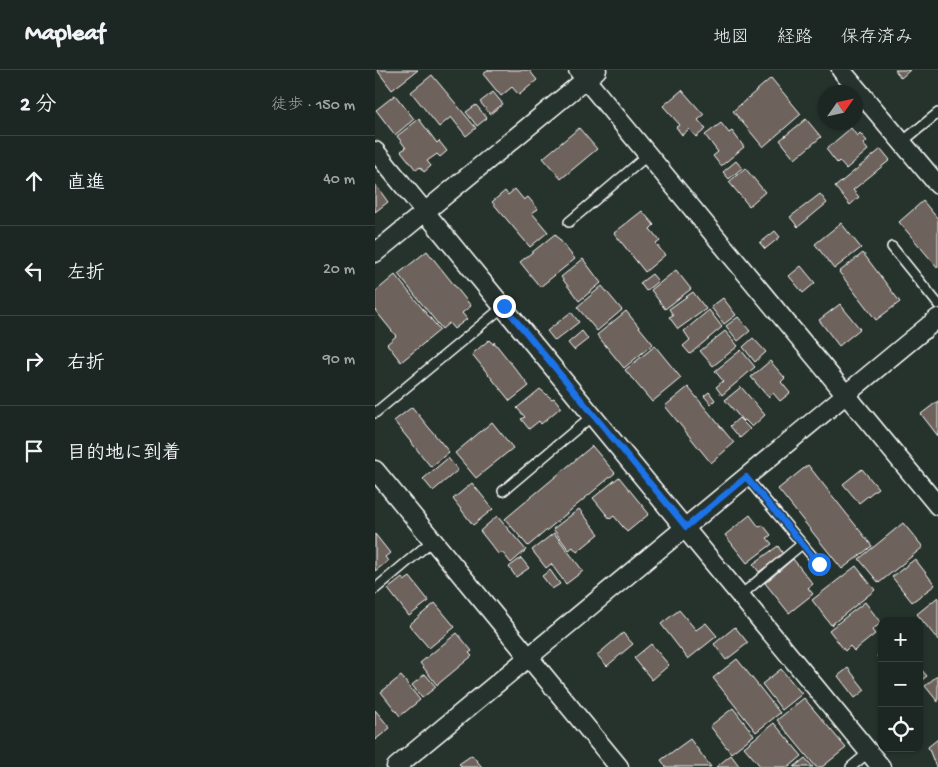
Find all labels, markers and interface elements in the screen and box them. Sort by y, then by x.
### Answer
text: Mapleaf [25,20,105,49]
text: 地図 [713,28,749,49]
text: 経路 [777,28,813,49]
text: 保存済み [841,28,913,49]
north arrow [818,85,863,130]
text: 2 分 [20,94,56,119]
text: 徒歩 · 150 m [271,97,355,116]
icon: ahead [20,167,48,195]
text: 40 m [323,171,355,190]
text: 直進 [67,173,105,196]
icon: left [20,257,48,285]
text: 20 m [323,261,355,280]
text: 左折 [67,263,105,286]
route end [493,295,516,318]
icon: right [20,347,48,375]
text: 90 m [323,351,355,370]
text: 右折 [67,353,105,376]
icon: arrive [20,437,48,465]
text: 目的地に到着 [67,443,181,466]
route start [808,553,831,576]
map controls [878,617,923,752]
button: + [878,617,923,662]
button: − [878,662,923,707]
button: locate [878,707,923,752]

